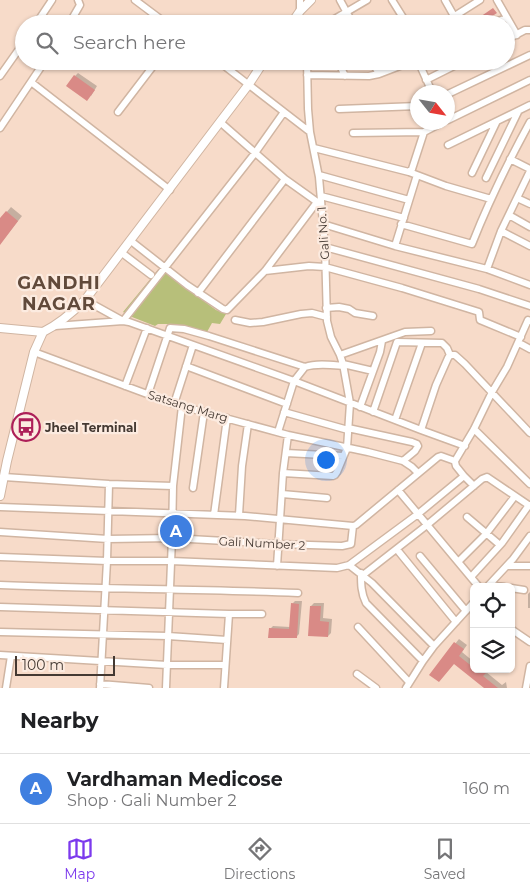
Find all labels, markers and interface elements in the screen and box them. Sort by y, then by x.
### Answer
search box [15,15,515,70]
icon: search [33,29,61,57]
text: Search here [73,31,186,54]
north arrow [410,85,455,130]
street label: Gali No. 1 [314,206,332,260]
district label: GANDHI NAGAR [17,272,101,315]
street label: Satsang Marg [146,387,230,425]
bus stop icon: Jheel Terminal [11,412,41,442]
place label: Jheel Terminal [44,420,137,435]
your location [313,447,339,473]
pin: A [160,512,192,550]
street label: Gali Number 2 [218,533,306,553]
map controls [470,583,515,673]
button: locate [470,583,515,628]
button: layers [470,628,515,673]
scale bar [15,653,115,676]
text: 100 m [22,656,64,674]
text: Nearby [20,708,99,733]
text: Vardhaman Medicose [67,768,283,791]
text: A [30,779,42,798]
text: 160 m [463,779,510,798]
text: Shop · Gali Number 2 [67,791,237,810]
tab: Map [64,835,95,883]
tab: Directions [224,835,295,883]
tab: Saved [424,835,466,883]

